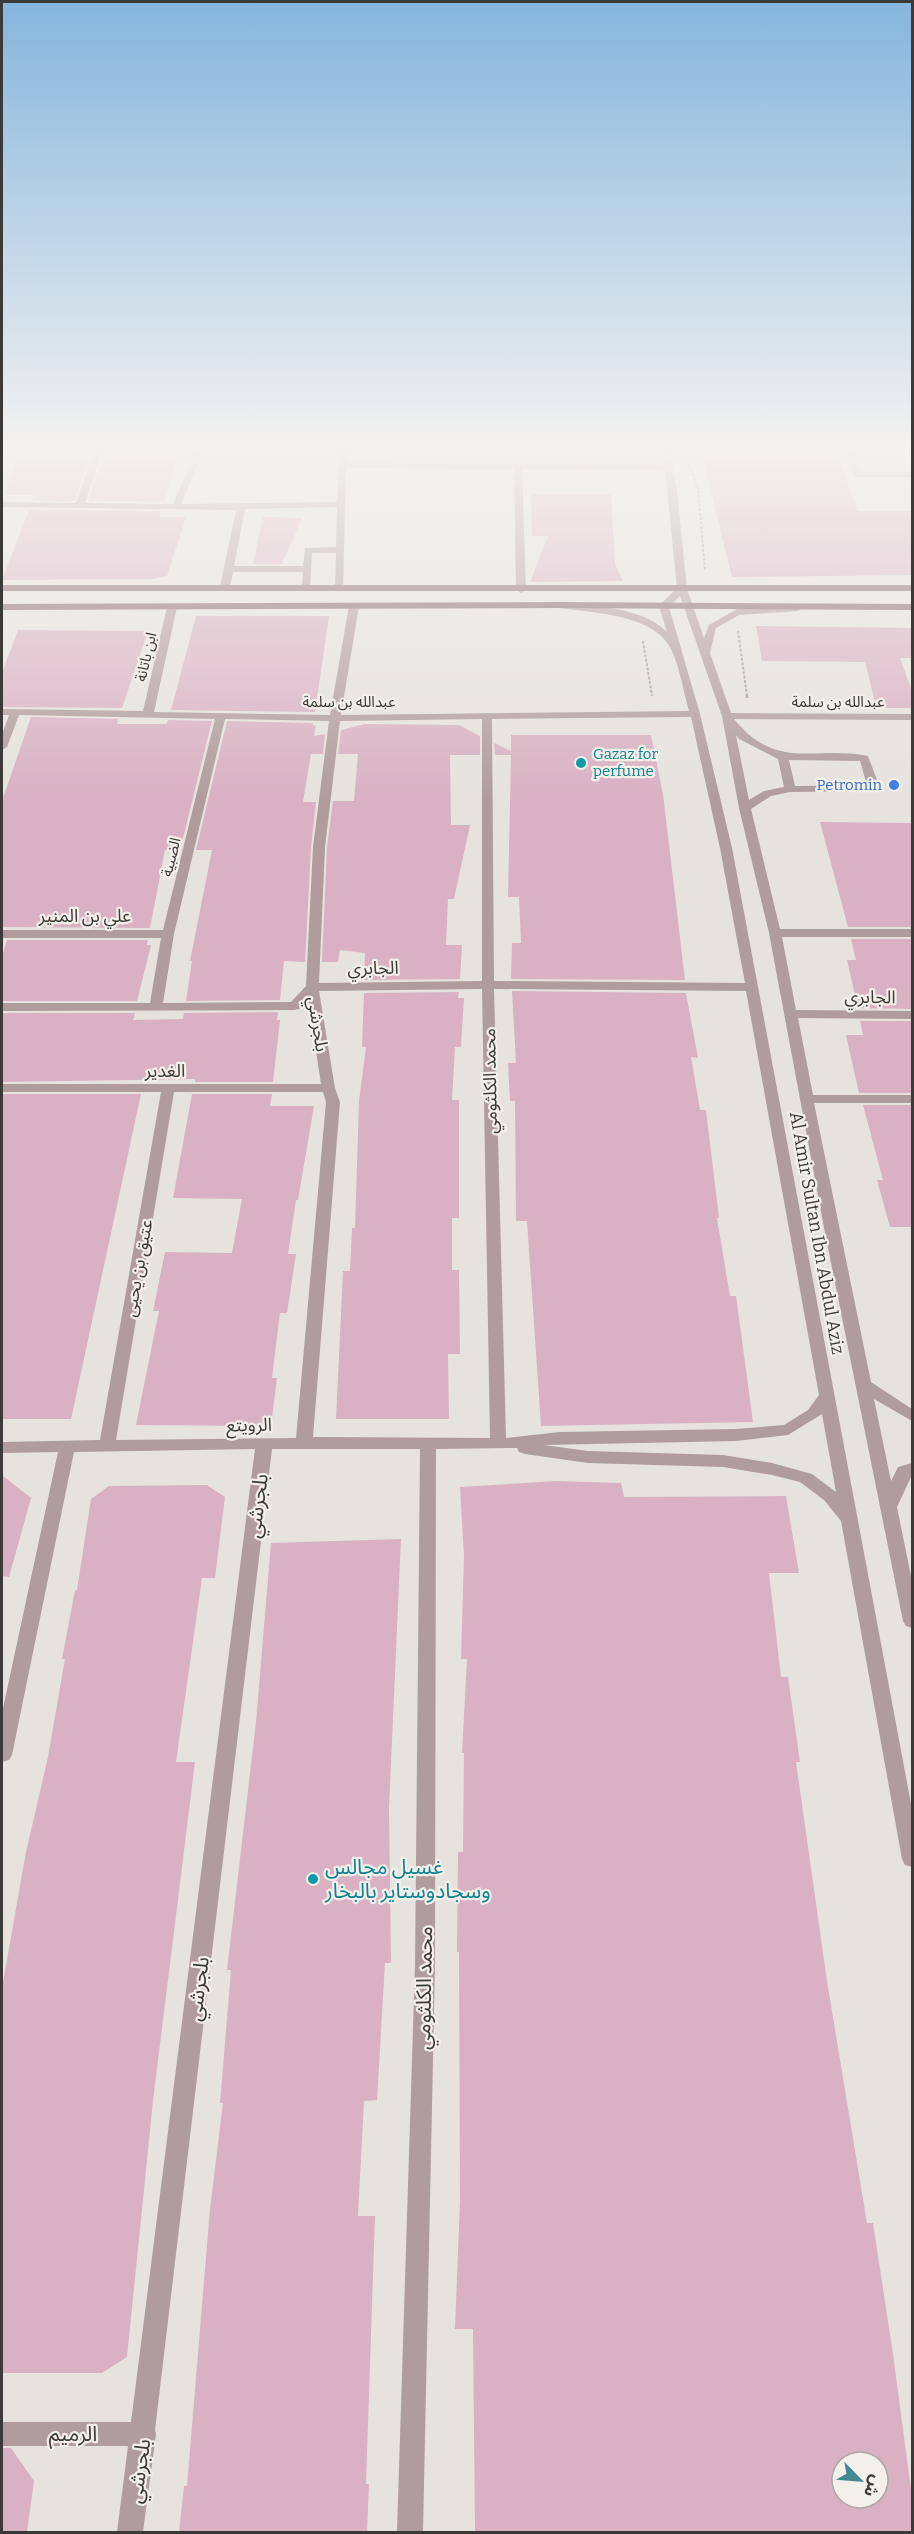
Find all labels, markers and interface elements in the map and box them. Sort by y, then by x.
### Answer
street label: ابن باتانة [132,631,160,683]
street label: عبدالله بن سلمة [302,693,396,711]
street label: عبدالله بن سلمة [791,693,885,711]
place label: Gazaz for perfume [593,745,658,780]
marker: Gazaz for perfume [574,756,588,770]
place label: Petromin [816,776,882,794]
marker: Petromin [887,778,901,792]
street label: الضبية [157,836,185,878]
street label: علي بن المنير [38,905,131,929]
street label: الجابري [347,957,399,982]
street label: الجابري [844,986,896,1011]
street label: بلجرشي [301,995,333,1054]
street label: محمد الكلثومي [478,1028,504,1134]
street label: الغدير [144,1060,185,1082]
street label: Al Amir Sultan Ibn Abdul Aziz [785,1110,849,1356]
street label: عتيق بن يحيى [119,1217,157,1319]
street label: الرويتع [226,1414,272,1439]
street label: بلجرشي [240,1472,277,1540]
place label: غسيل مجالس وسجادوستاير بالبخار [324,1854,491,1904]
marker: غسيل مجالس وسجادوستاير بالبخار [306,1872,320,1886]
street label: محمد الكلثومي [410,1926,441,2050]
street label: بلجرشي [181,1955,218,2023]
street label: الرميم [49,2421,97,2449]
street label: بلجرشي [122,2437,159,2505]
north arrow [830,2450,890,2510]
text: ش [860,2472,886,2500]

